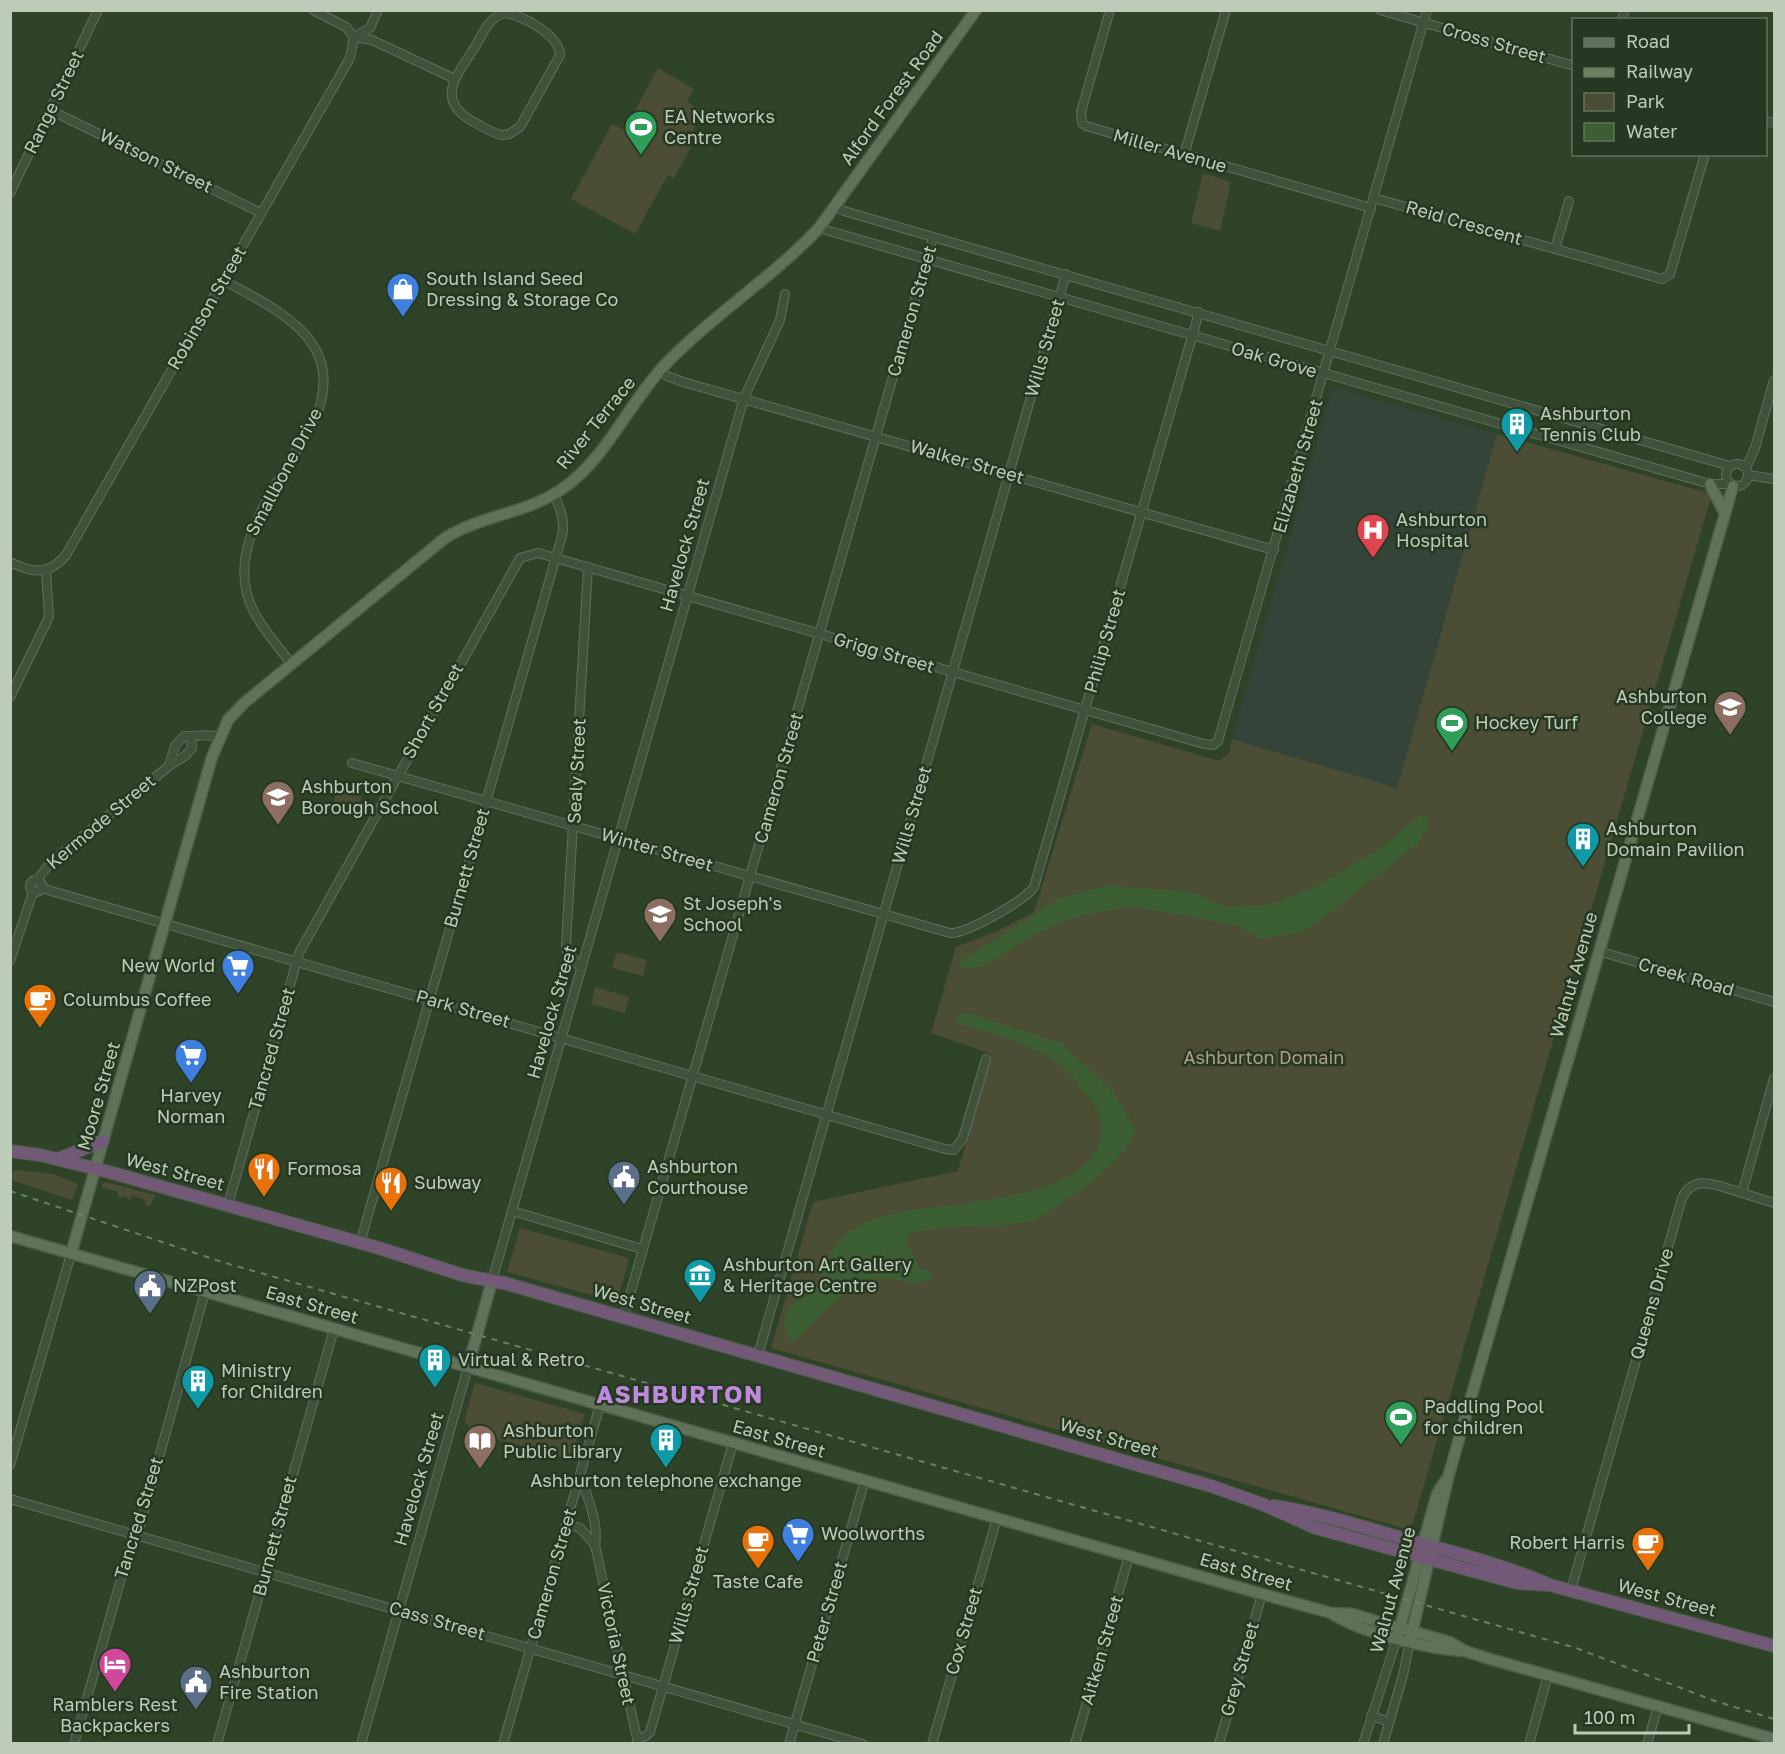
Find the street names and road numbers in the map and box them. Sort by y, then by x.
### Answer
street label: Cross Street [1440,17,1549,67]
street label: Alford Forest Road [835,26,947,169]
street label: Range Street [19,46,88,157]
street label: Watson Street [96,123,217,197]
street label: Miller Avenue [1111,123,1230,177]
street label: Reid Crescent [1403,195,1525,249]
street label: Robinson Street [162,242,250,373]
street label: Cameron Street [882,243,940,379]
street label: Wills Street [1020,296,1069,399]
street label: Oak Grove [1229,336,1320,382]
street label: River Terrace [551,372,639,473]
street label: Elizabeth Street [1267,396,1327,535]
street label: Smallbone Drive [240,404,326,539]
street label: Walker Street [908,434,1027,488]
street label: Havelock Street [654,475,714,614]
street label: Philip Street [1079,586,1129,695]
street label: Grigg Street [831,627,938,677]
street label: Short Street [397,659,467,762]
street label: Cameron Street [749,710,807,846]
street label: Sealy Street [562,718,590,824]
street label: Wills Street [887,763,936,866]
street label: Kermode Street [41,769,159,873]
street label: Burnett Street [438,805,494,930]
street label: Winter Street [599,823,716,876]
street label: Walnut Avenue [1545,909,1601,1040]
street label: Havelock Street [521,942,581,1081]
street label: Creek Road [1636,952,1737,1000]
street label: Park Street [414,984,513,1032]
street label: Tancred Street [243,985,299,1113]
street label: Moore Street [72,1039,124,1153]
street label: West Street [123,1147,227,1195]
street label: Queens Drive [1625,1246,1677,1362]
street label: West Street [590,1278,694,1328]
street label: East Street [263,1280,361,1328]
street label: Havelock Street [388,1409,448,1548]
street label: West Street [1057,1412,1161,1462]
street label: East Street [730,1414,828,1462]
street label: Tancred Street [109,1454,167,1582]
street label: Burnett Street [247,1473,301,1598]
street label: Cameron Street [522,1506,580,1642]
street label: Walnut Avenue [1365,1524,1419,1655]
street label: Wills Street [664,1543,713,1646]
street label: East Street [1197,1547,1295,1595]
street label: Peter Street [801,1558,851,1665]
street label: West Street [1615,1573,1719,1621]
street label: Victoria Street [593,1581,641,1707]
street label: Cox Street [940,1584,986,1677]
street label: Aitken Street [1075,1592,1127,1707]
street label: Cass Street [387,1596,488,1644]
street label: Grey Street [1215,1619,1263,1719]

